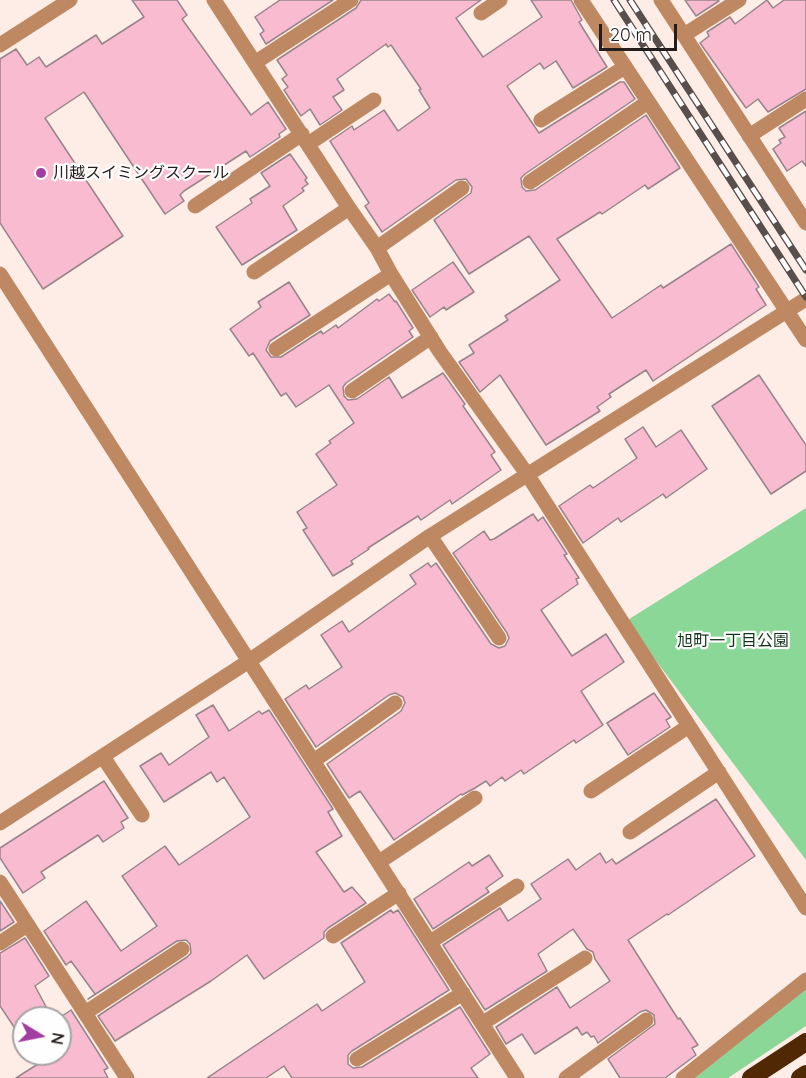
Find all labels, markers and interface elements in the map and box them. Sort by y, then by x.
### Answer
scale bar [602,12,680,50]
text: 20 m [610,23,652,46]
place label: 川越スイミングスクール [53,163,229,183]
marker: 川越スイミングスクール [34,166,48,180]
park label: 旭町一丁目公園 [677,631,789,651]
north arrow [12,1006,72,1066]
text: N [47,1031,69,1046]

